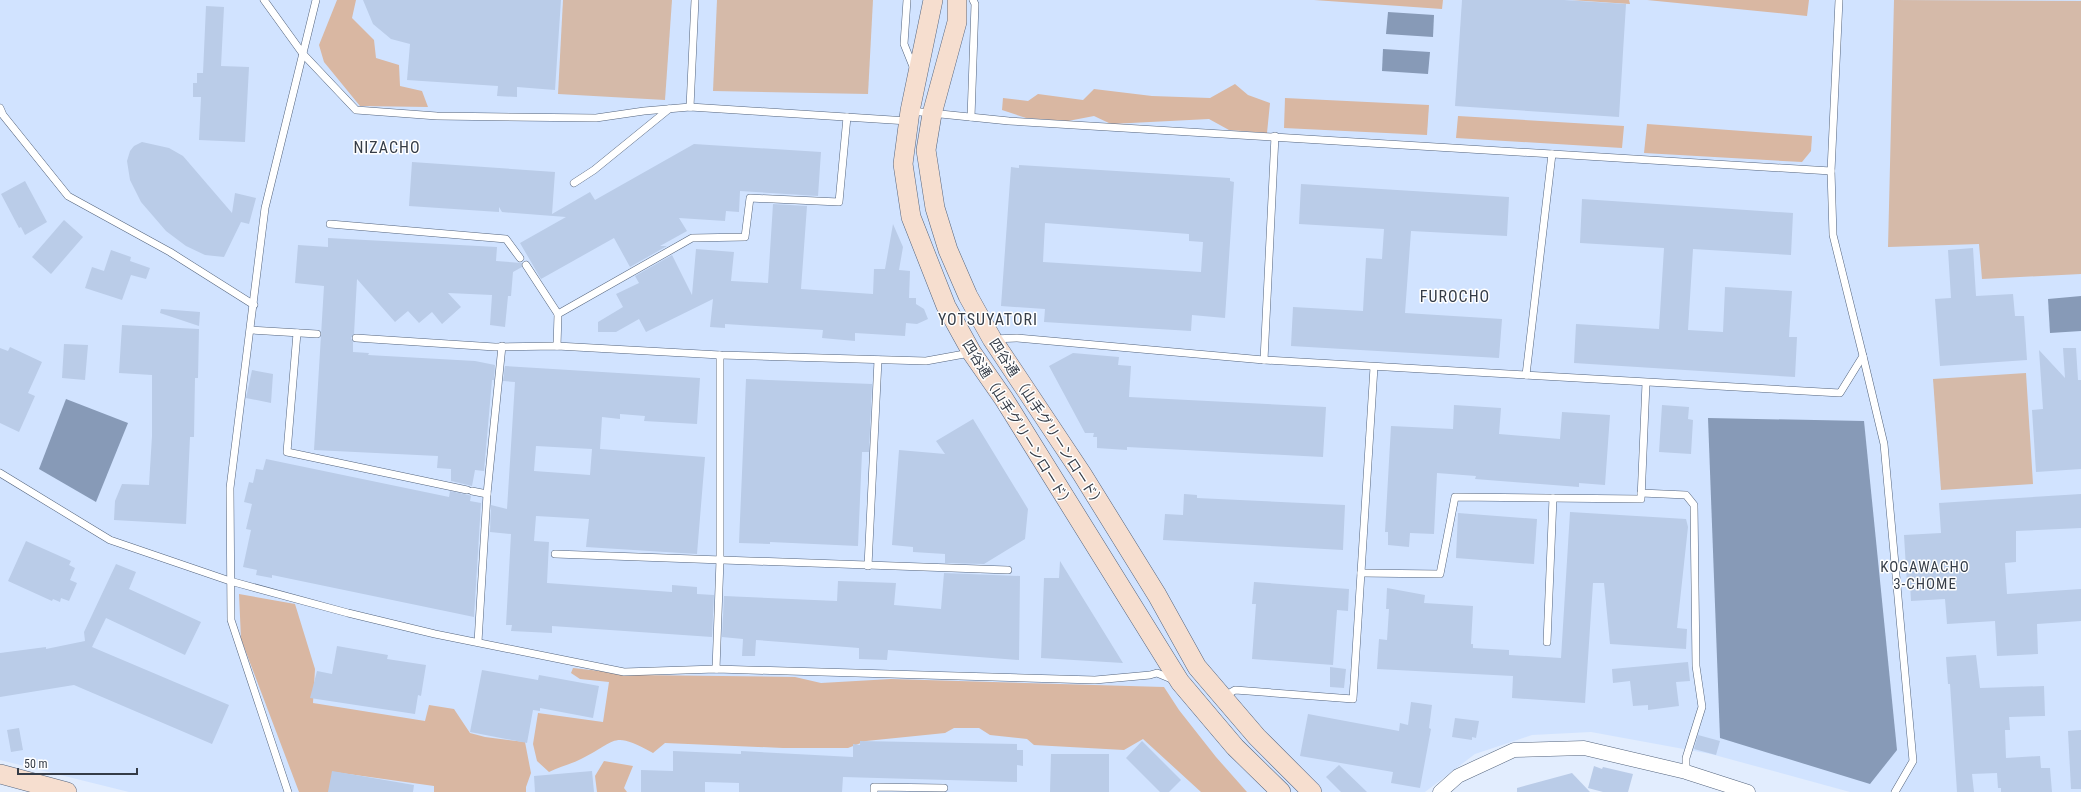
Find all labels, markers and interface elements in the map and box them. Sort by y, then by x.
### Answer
district label: NIZACHO [353,138,421,157]
district label: FUROCHO [1420,287,1490,306]
district label: YOTSUYATORI [938,310,1038,329]
street label: 四谷通 （山手グリーンロード） [986,335,1108,511]
street label: 四谷通（山手グリーンロード） [959,337,1077,511]
district label: KOGAWACHO 3-CHOME [1880,558,1970,593]
scale bar [18,750,137,776]
text: 50 m [24,757,48,771]

